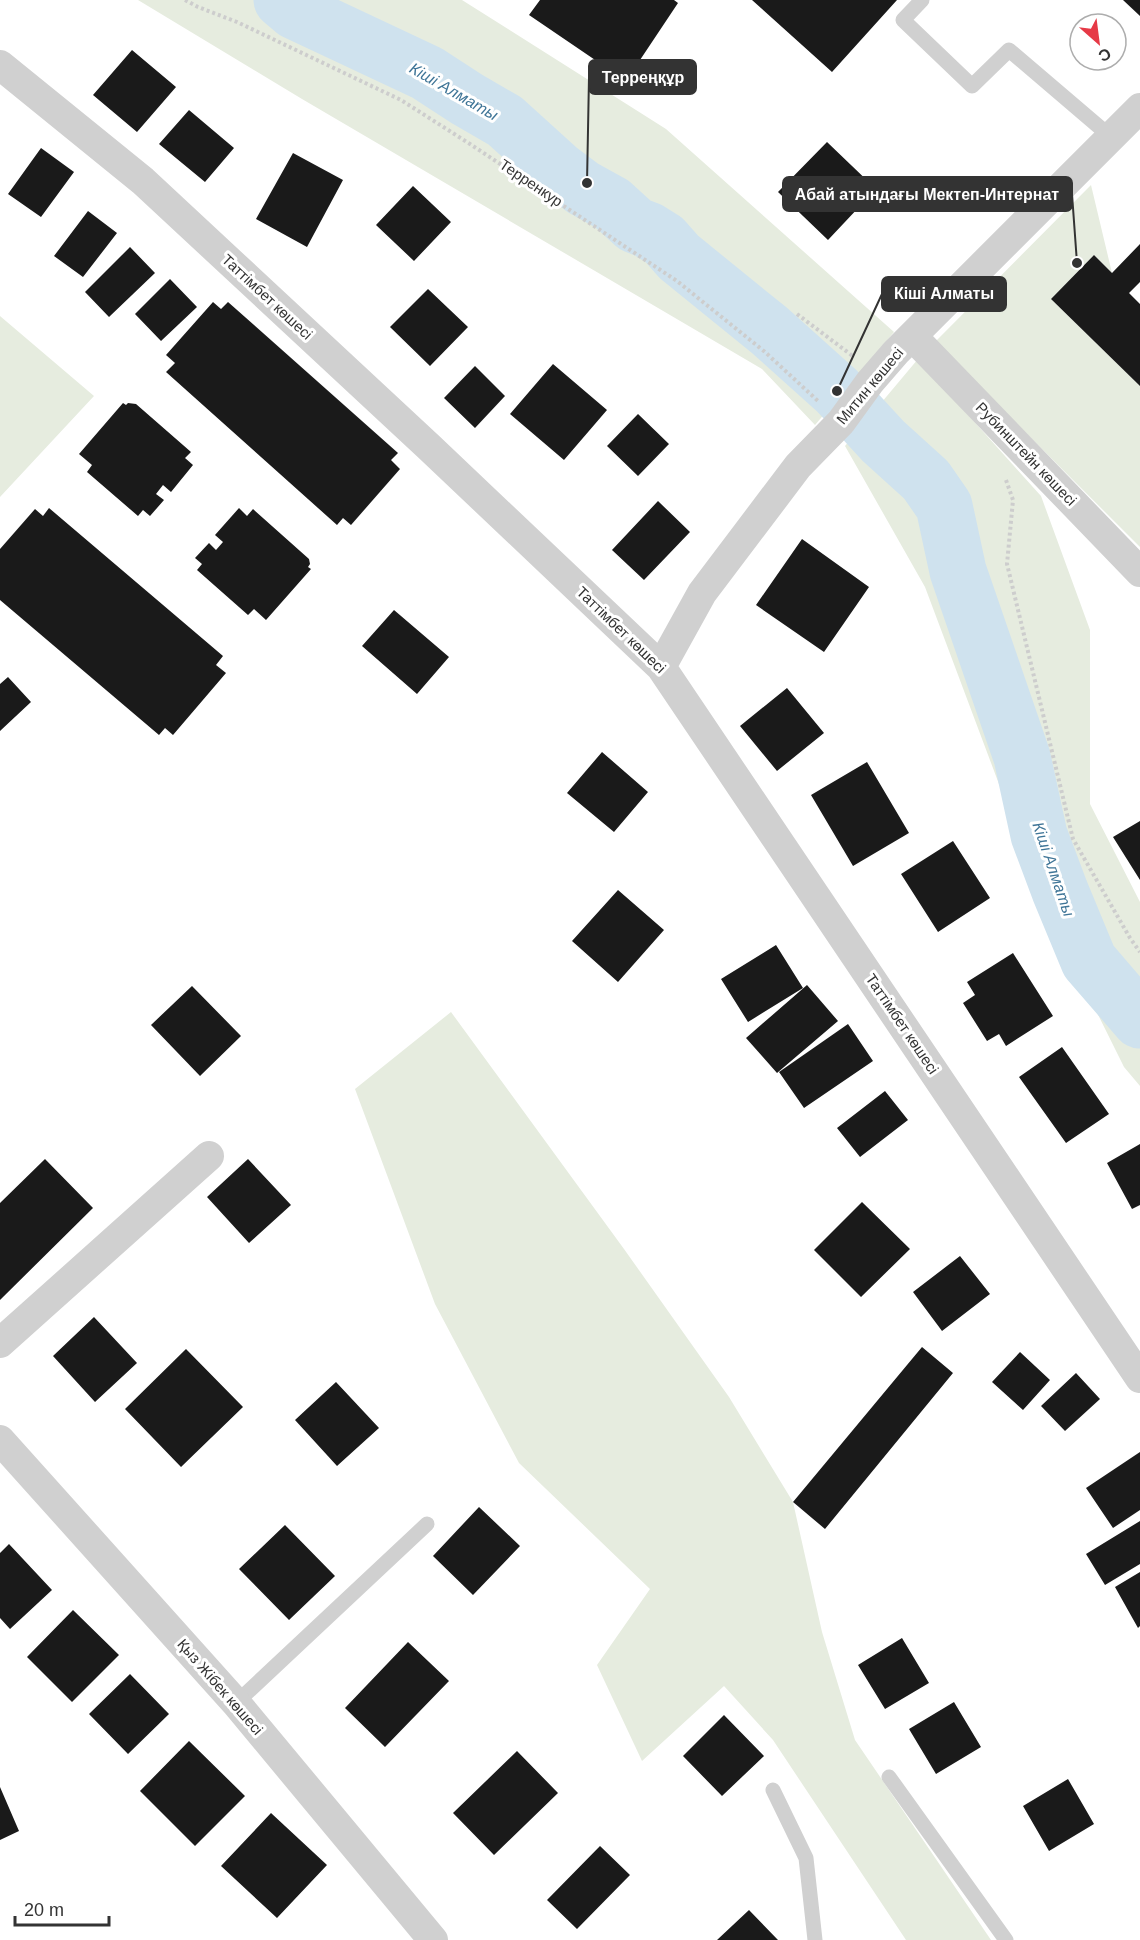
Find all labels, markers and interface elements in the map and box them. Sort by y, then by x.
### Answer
north arrow [1068,12,1128,72]
text: С [1095,45,1114,65]
water label: Кіші Алматы [407,59,501,124]
callout: Терреңқұр [589,60,696,94]
text: Терреңқұр [602,69,685,86]
street label: Терренкур [497,155,566,210]
callout: Абай атындағы Мектеп-Интернат [783,177,1072,211]
text: Абай атындағы Мектеп-Интернат [795,186,1059,203]
street label: Таттімбет көшесі [219,250,316,343]
callout: Кіші Алматы [882,277,1006,311]
text: Кіші Алматы [894,285,994,302]
street label: Митин көшесі [833,344,907,427]
street label: Рубинштейн көшесі [973,398,1080,509]
street label: Таттімбет көшесі [573,583,669,676]
water label: Кіші Алматы [1029,820,1078,919]
street label: Таттімбет көшесі [863,970,942,1077]
street label: Қыз Жібек көшесі [174,1635,267,1738]
scale bar [15,1889,110,1927]
text: 20 m [24,1900,64,1920]

